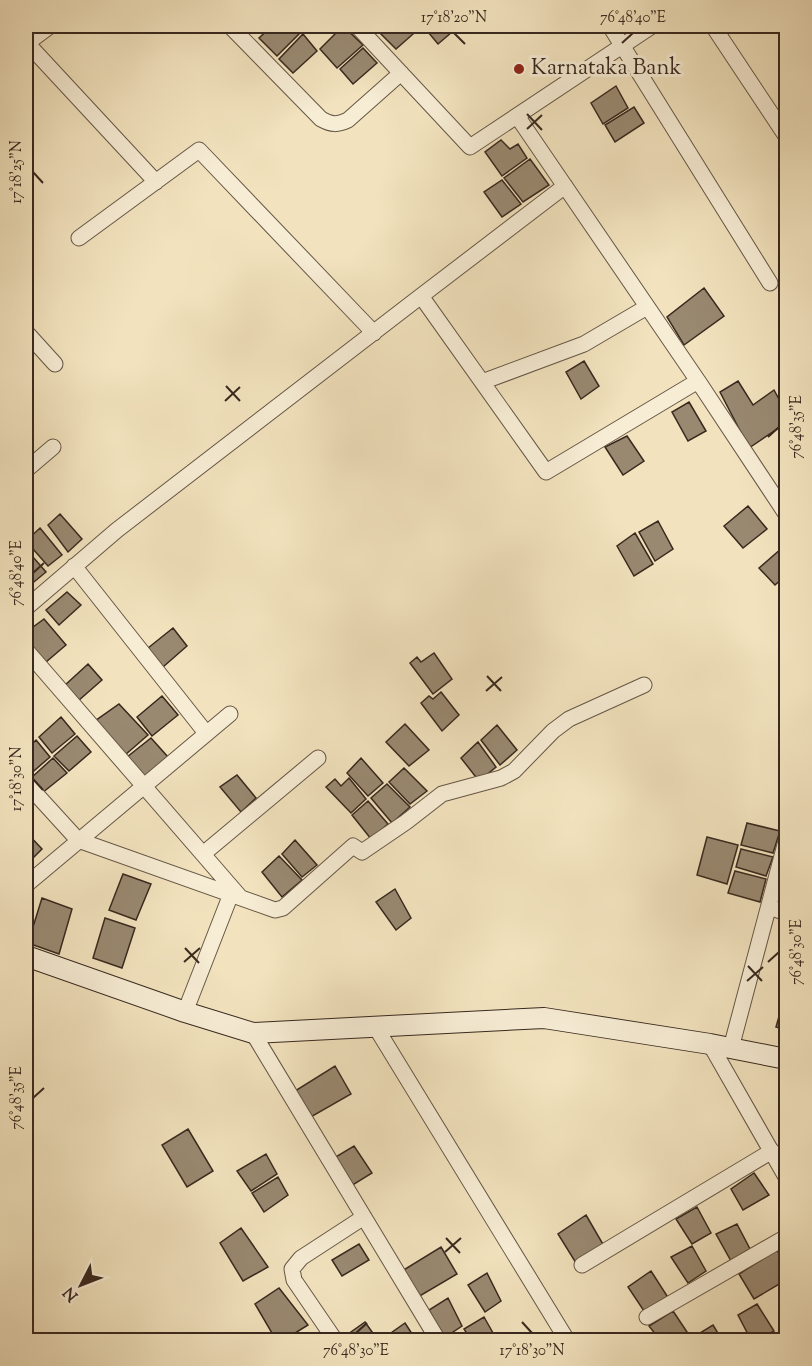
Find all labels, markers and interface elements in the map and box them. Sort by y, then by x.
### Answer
text: 17°18'20"N [421,8,487,29]
text: 76°48'40"E [600,8,666,29]
place label: Karnataka Bank [531,53,681,85]
marker: Karnataka Bank [512,62,526,76]
text: 17°18'25"N [7,140,28,204]
text: 76°48'35"E [787,395,808,459]
text: 76°48'40"E [7,540,28,606]
text: 17°18'30"N [7,747,28,811]
text: 76°48'30"E [787,919,808,985]
text: 76°48'35"E [7,1066,28,1130]
north arrow [51,1255,111,1315]
text: N [59,1281,85,1306]
text: 76°48'30"E [323,1341,389,1362]
text: 17°18'30"N [500,1341,564,1362]

